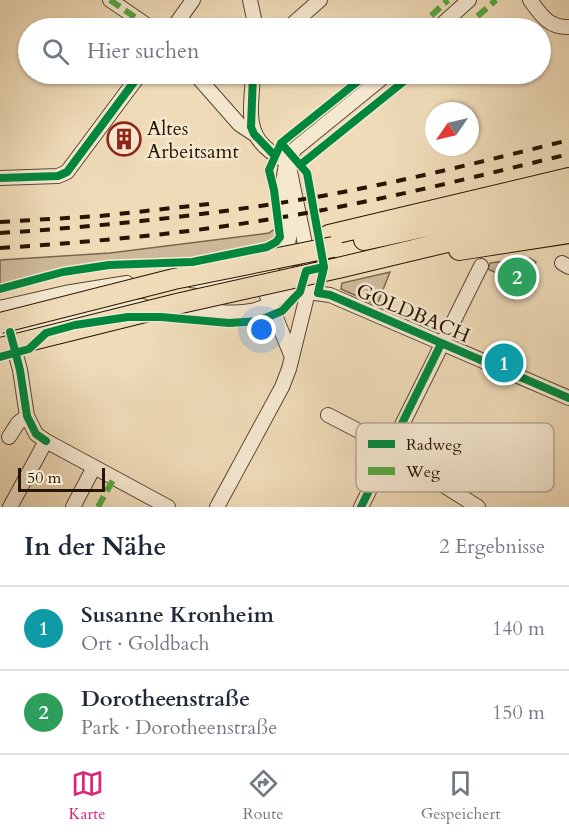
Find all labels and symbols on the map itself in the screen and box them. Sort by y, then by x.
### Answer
north arrow [425,102,479,156]
place label: Altes Arbeitsamt [147,115,240,165]
building icon: Altes Arbeitsamt [106,121,142,157]
pin: 2 [498,254,536,300]
street label: GOLDBACH [352,277,474,349]
your location [247,315,276,344]
pin: 1 [484,340,524,386]
legend [356,423,554,492]
text: Radweg [406,434,462,456]
text: Weg [405,461,440,483]
scale bar [18,465,105,492]

